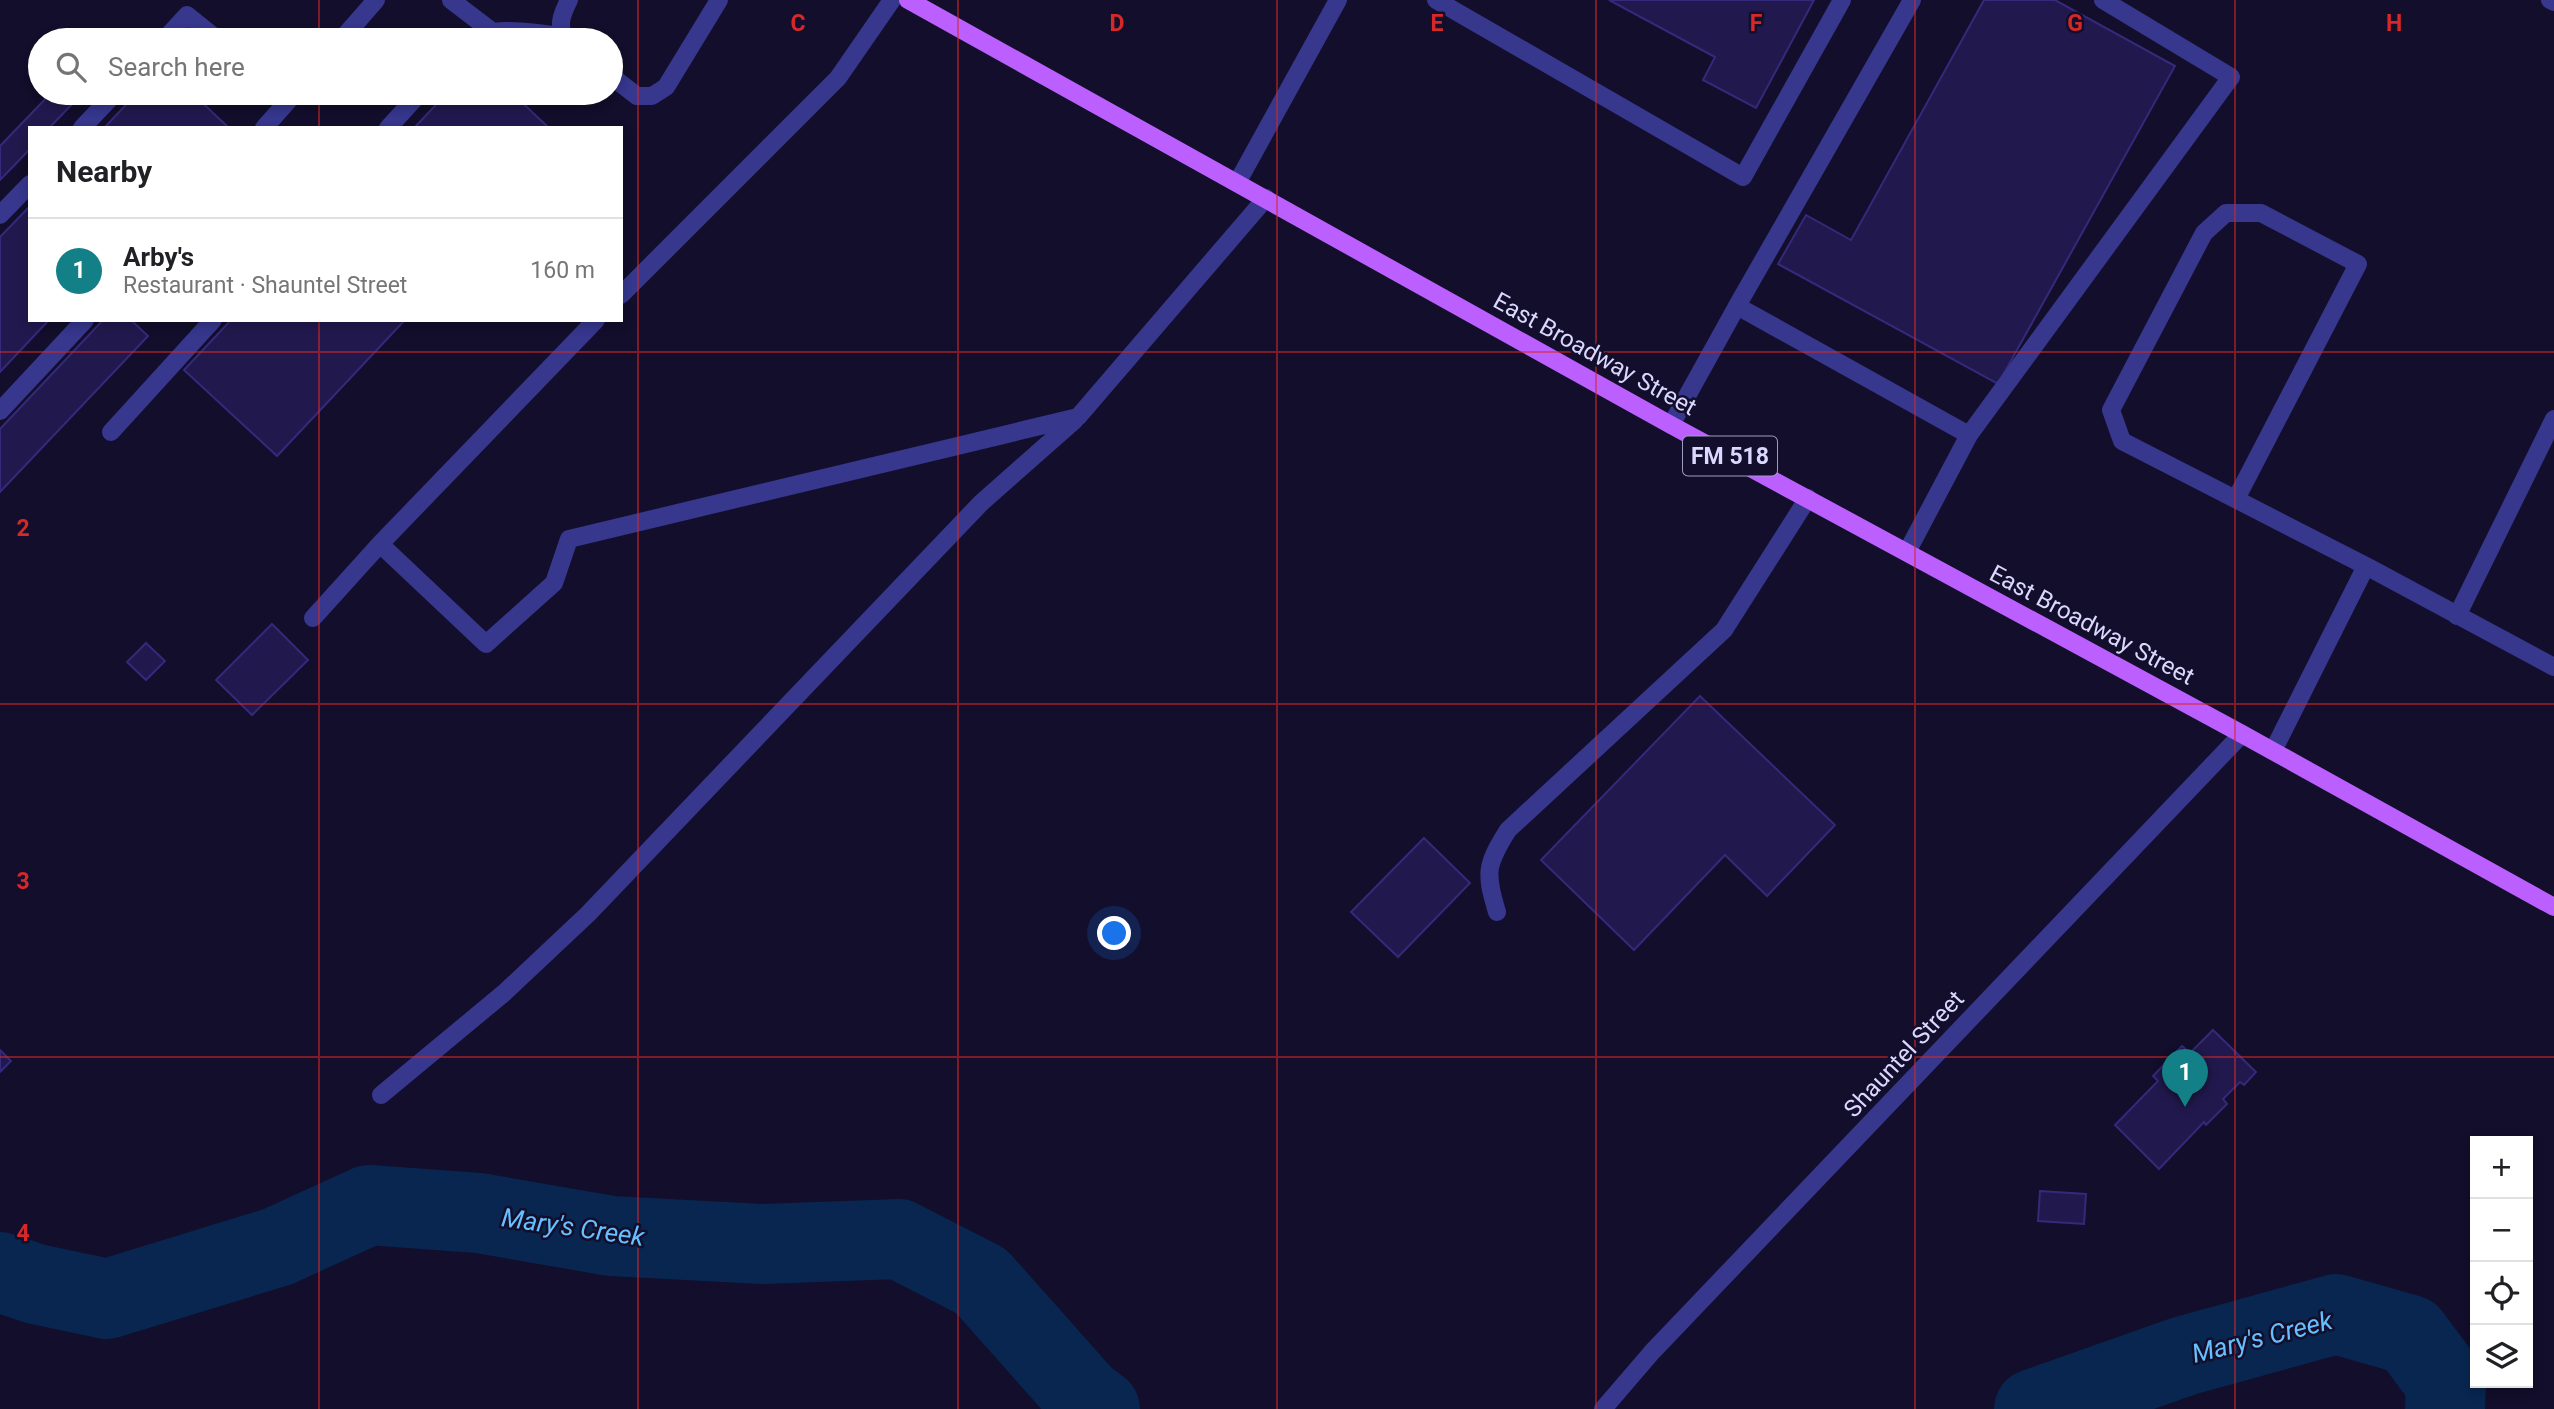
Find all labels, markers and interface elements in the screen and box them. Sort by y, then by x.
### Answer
text: C [790,10,806,37]
text: D [1110,10,1124,37]
text: E [1431,10,1444,37]
text: F [1750,10,1763,37]
text: G [2067,10,2083,37]
text: H [2386,10,2402,37]
search box [28,28,623,105]
icon: search [52,48,90,86]
text: Search here [108,52,245,82]
text: Nearby [56,154,152,189]
text: Arby's [123,242,194,272]
text: 1 [72,257,86,284]
text: 160 m [530,257,595,284]
text: Restaurant · Shauntel Street [123,272,407,299]
street label: East Broadway Street [1489,287,1701,421]
road number: FM 518 [1683,436,1777,476]
text: 2 [16,515,30,542]
street label: East Broadway Street [1985,559,2199,691]
text: 3 [16,868,30,895]
your location [1097,916,1131,950]
street label: Shauntel Street [1838,985,1970,1123]
pin: 1 [2162,1049,2208,1107]
map controls [2470,1136,2533,1388]
button: + [2470,1136,2533,1199]
button: − [2470,1199,2533,1262]
water label: Mary's Creek [500,1202,647,1252]
text: 4 [16,1220,30,1247]
button: locate [2470,1262,2533,1325]
water label: Mary's Creek [2189,1305,2336,1369]
button: layers [2470,1325,2533,1388]

